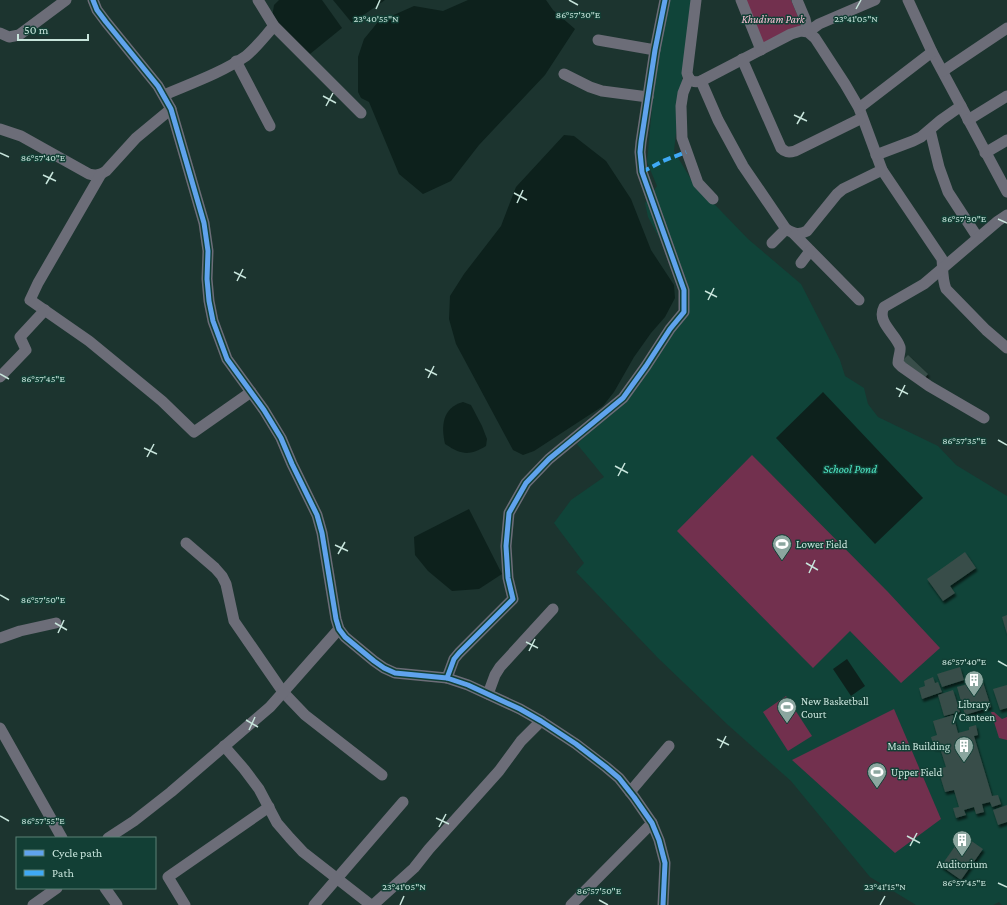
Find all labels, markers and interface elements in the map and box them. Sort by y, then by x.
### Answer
text: 86°57'30"E [556,9,601,20]
text: 23°40'55"N [353,13,399,24]
park label: Khudiram Park [741,13,806,25]
text: 23°41'05"N [834,13,878,24]
scale bar [18,16,88,42]
text: 50 m [24,23,49,37]
text: 86°57'40"E [21,152,66,163]
text: 86°57'30"E [942,213,987,224]
text: 86°57'45"E [21,373,65,384]
text: 86°57'35"E [942,435,986,446]
water label: School Pond [823,462,877,476]
sports icon: Lower Field [771,533,793,561]
place label: Lower Field [796,538,848,550]
text: 86°57'50"E [21,594,66,605]
text: 86°57'40"E [942,656,987,667]
building icon: Library / Canteen [963,669,985,697]
place label: New Basketball Court [801,695,869,720]
sports icon: New Basketball Court [776,696,798,724]
place label: Library / Canteen [953,698,995,723]
building icon: Main Building [953,735,975,763]
place label: Main Building [887,740,951,753]
sports icon: Upper Field [866,761,888,789]
place label: Upper Field [891,766,942,779]
text: 86°57'55"E [21,815,65,826]
building icon: Auditorium [951,829,973,857]
legend [16,837,156,889]
text: Cycle path [52,846,103,860]
place label: Auditorium [936,858,988,870]
text: Path [52,866,74,880]
text: 86°57'45"E [942,877,986,888]
text: 23°41'05"N [382,881,426,892]
text: 23°41'15"N [864,881,906,892]
text: 86°57'50"E [577,885,622,896]

